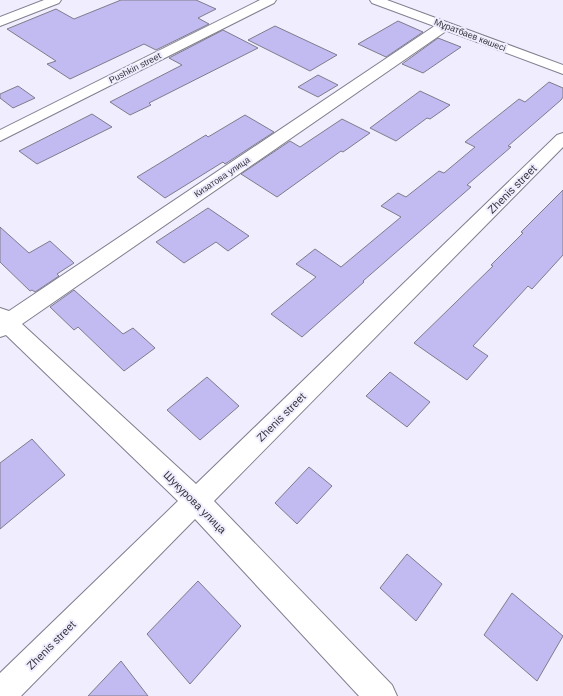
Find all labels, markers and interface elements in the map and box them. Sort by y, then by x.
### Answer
street label: Мұратбаев көшесі [433,17,507,53]
street label: Pushkin street [107,50,163,85]
street label: Кизатова улица [192,155,252,199]
street label: Zhenis street [485,162,539,216]
street label: Zhenis street [254,390,308,444]
street label: Шукурова улица [161,468,229,536]
street label: Zhenis street [24,618,78,672]

